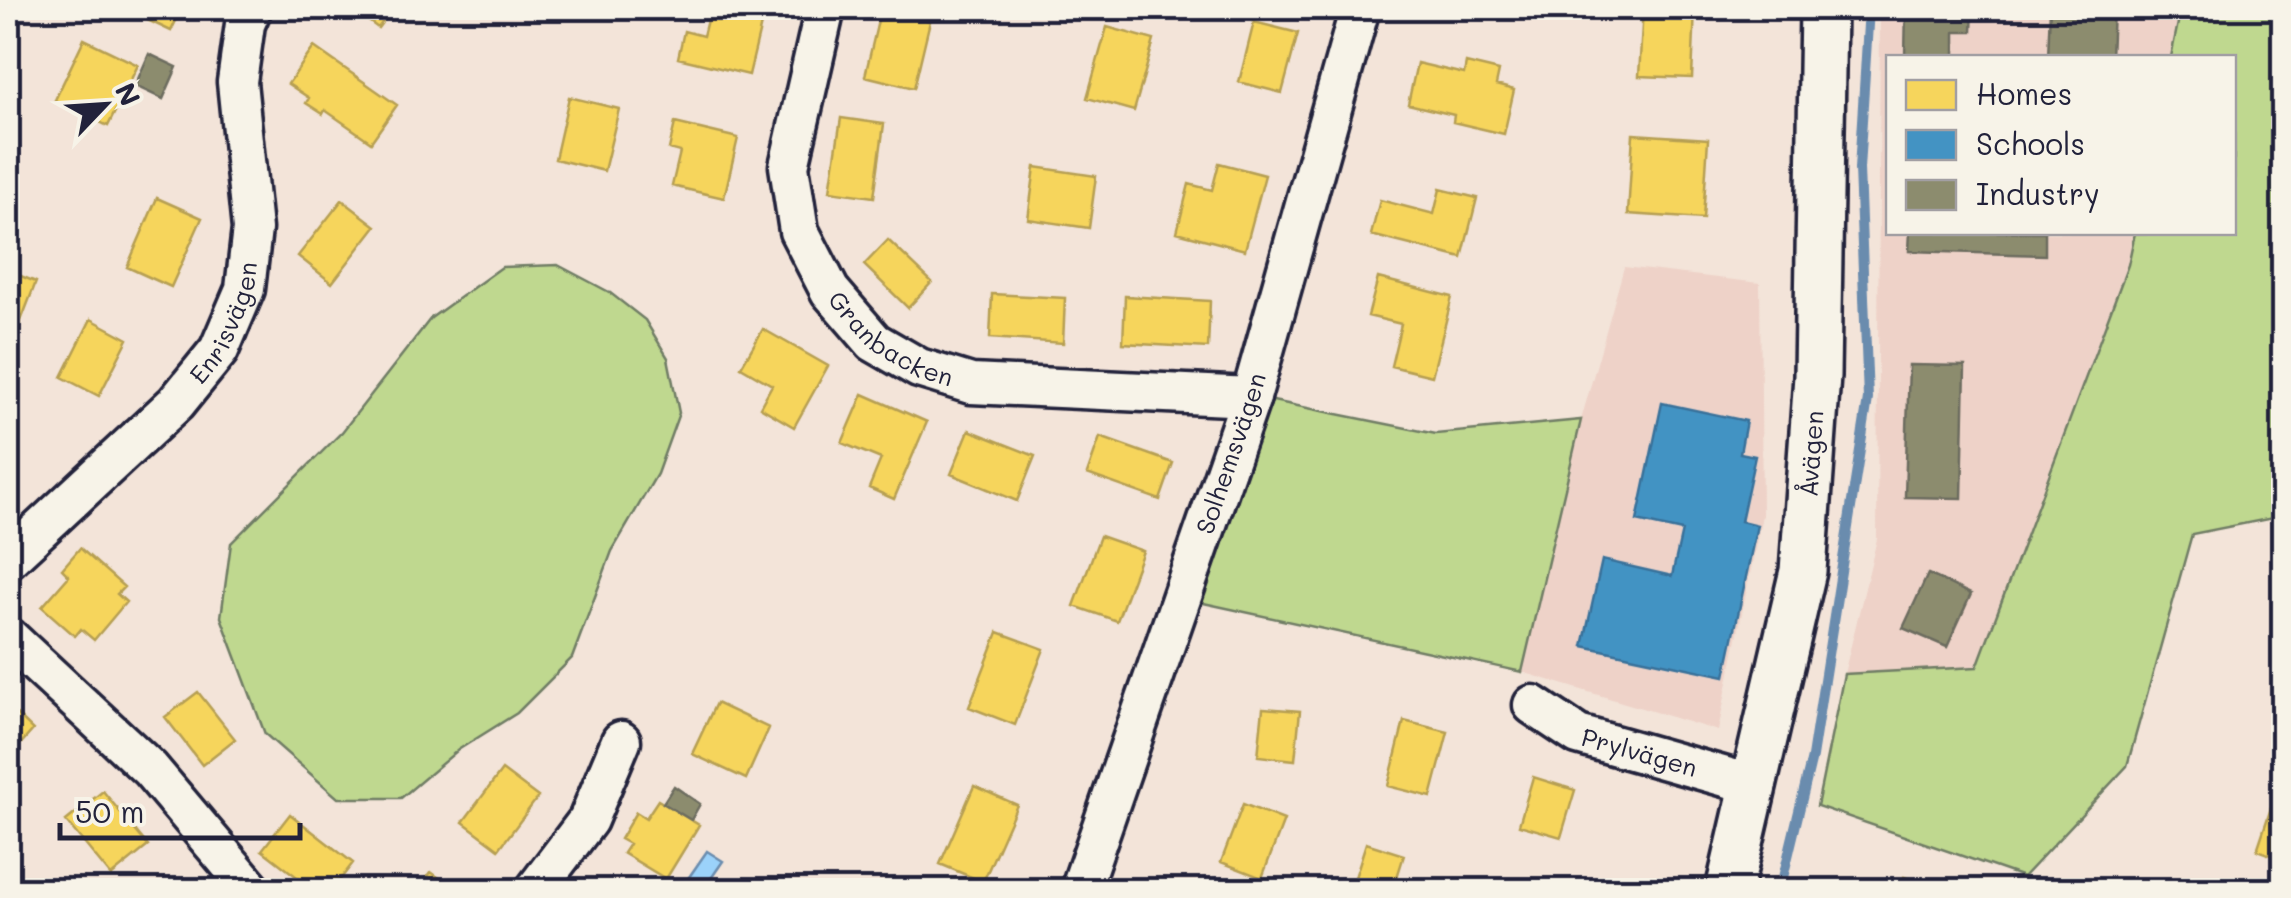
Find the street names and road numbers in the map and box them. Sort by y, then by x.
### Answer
street label: Enrisvägen [181,260,263,389]
street label: Granbacken [822,284,957,393]
street label: Solhemsvägen [1188,369,1272,538]
street label: Åvägen [1791,409,1829,498]
street label: Prylvägen [1578,720,1701,783]

